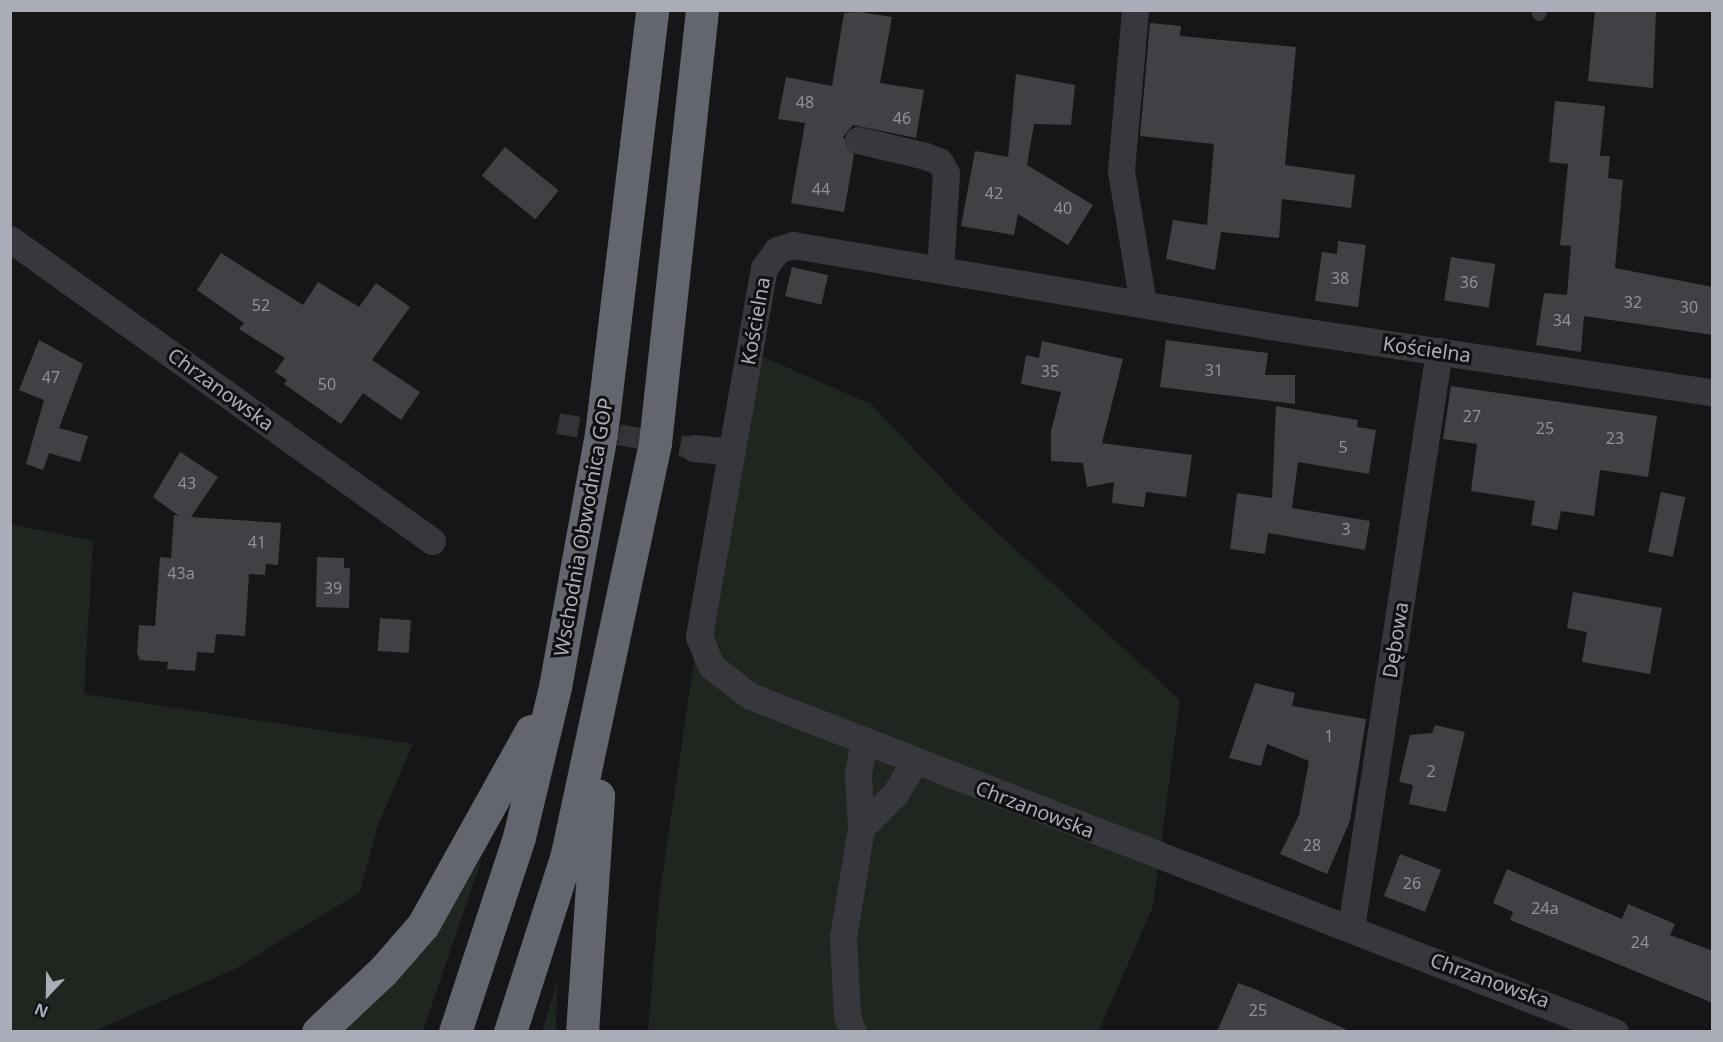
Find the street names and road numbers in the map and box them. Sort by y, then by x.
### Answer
street label: Kościelna [735,275,775,367]
street label: Kościelna [1381,331,1473,367]
street label: Chrzanowska [163,343,279,435]
street label: Wschodnia Obwodnica GOP [548,396,618,658]
street label: Dębowa [1377,600,1413,680]
street label: Chrzanowska [972,775,1098,843]
street label: Chrzanowska [1427,947,1553,1013]

